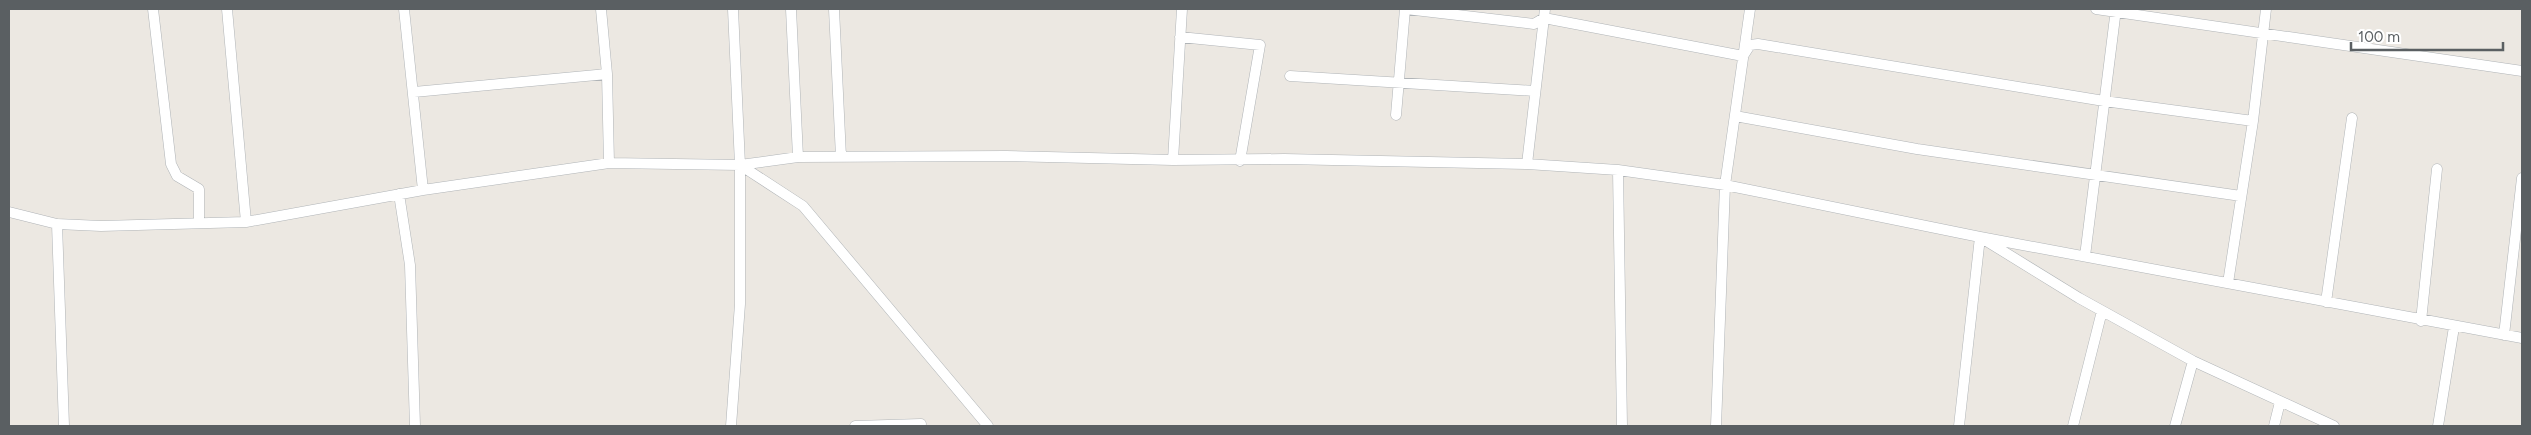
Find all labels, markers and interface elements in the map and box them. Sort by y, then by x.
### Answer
scale bar [2351,20,2504,52]
text: 100 m [2358,28,2400,46]

